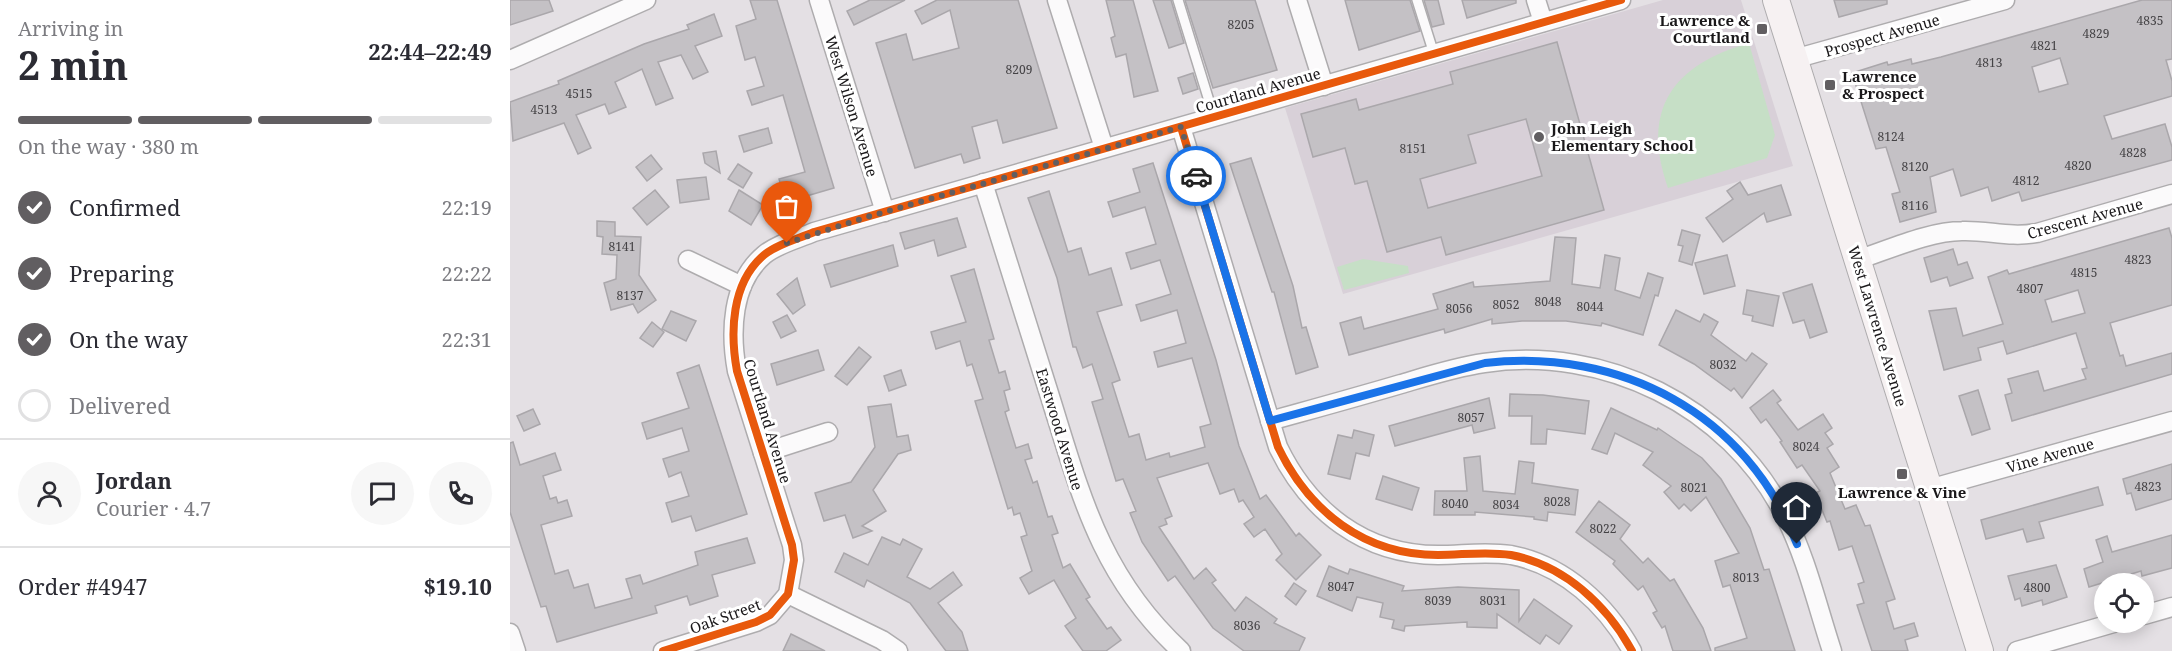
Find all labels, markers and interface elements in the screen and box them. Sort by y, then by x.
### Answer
street label: Prospect Avenue [1822,9,1942,61]
place label: Lawrence & Courtland [1660,10,1750,47]
house number: 4835 [2137,12,2163,29]
text: Arriving in [18,15,123,42]
house number: 8205 [1228,16,1254,33]
marker: Lawrence & Courtland [1755,22,1769,36]
house number: 4829 [2083,25,2109,42]
street label: West Wilson Avenue [821,33,883,179]
text: 22:44–22:49 [368,36,492,66]
house number: 4821 [2031,37,2057,54]
text: 2 min [18,38,128,91]
house number: 4813 [1976,54,2003,71]
house number: 8209 [1006,61,1032,78]
street label: Courtland Avenue [1193,63,1323,117]
place label: Lawrence & Prospect [1842,66,1924,103]
marker: Lawrence & Prospect [1823,78,1837,92]
house number: 4515 [566,85,592,102]
house number: 4513 [531,101,558,118]
place label: John Leigh Elementary School [1550,118,1695,155]
house number: 8124 [1878,128,1905,145]
marker: John Leigh Elementary School [1532,130,1546,144]
text: On the way · 380 m [18,133,199,160]
house number: 8151 [1400,140,1426,157]
house number: 4828 [2120,144,2147,161]
courier [1166,146,1226,206]
house number: 4820 [2065,157,2092,174]
house number: 8120 [1902,158,1929,175]
icon: car [1180,160,1213,193]
house number: 4812 [2013,172,2039,189]
pin [761,181,812,243]
icon: bag [770,190,803,223]
icon: check [18,191,51,224]
text: Confirmed [69,192,180,222]
street label: Crescent Avenue [2025,193,2145,243]
text: 22:19 [442,194,492,221]
house number: 8116 [1902,197,1929,214]
house number: 8141 [609,238,635,255]
street label: West Lawrence Avenue [1844,243,1912,409]
house number: 4823 [2125,251,2152,268]
icon: check [18,257,51,290]
text: Preparing [69,258,174,288]
text: 22:22 [442,260,492,287]
house number: 4815 [2071,264,2097,281]
house number: 4807 [2017,280,2044,297]
house number: 8137 [617,287,644,304]
house number: 8048 [1535,293,1562,310]
house number: 8052 [1493,296,1519,313]
house number: 8044 [1577,298,1604,315]
house number: 8056 [1446,300,1473,317]
icon: check [18,323,51,356]
text: On the way [69,324,188,354]
text: 22:31 [442,326,492,353]
street label: Courtland Avenue [740,356,796,486]
house number: 8032 [1710,356,1736,373]
street label: Eastwood Avenue [1032,365,1088,493]
text: Delivered [69,390,171,420]
house number: 8057 [1458,409,1485,426]
street label: Vine Avenue [2004,433,2096,477]
house number: 8024 [1793,438,1820,455]
button: person [18,462,81,525]
button: chat [351,462,414,525]
button: phone [429,462,492,525]
text: Jordan [96,465,172,495]
marker: Lawrence & Vine [1895,467,1909,481]
house number: 4823 [2135,478,2162,495]
house number: 8021 [1681,479,1707,496]
pin [1771,482,1822,544]
place label: Lawrence & Vine [1838,482,1966,502]
icon: home [1780,491,1813,524]
house number: 8028 [1544,493,1571,510]
text: Courier · 4.7 [96,495,211,522]
house number: 8040 [1442,495,1469,512]
house number: 8034 [1493,496,1520,513]
house number: 8022 [1590,520,1616,537]
house number: 8013 [1733,569,1760,586]
text: Order #4947 [18,571,148,601]
text: $19.10 [423,571,492,601]
map controls [2094,573,2154,633]
button: locate [2094,573,2154,633]
house number: 8047 [1328,578,1355,595]
house number: 4800 [2024,579,2051,596]
house number: 8039 [1425,592,1451,609]
house number: 8031 [1480,592,1506,609]
street label: Oak Street [687,594,763,638]
house number: 8036 [1234,617,1261,634]

